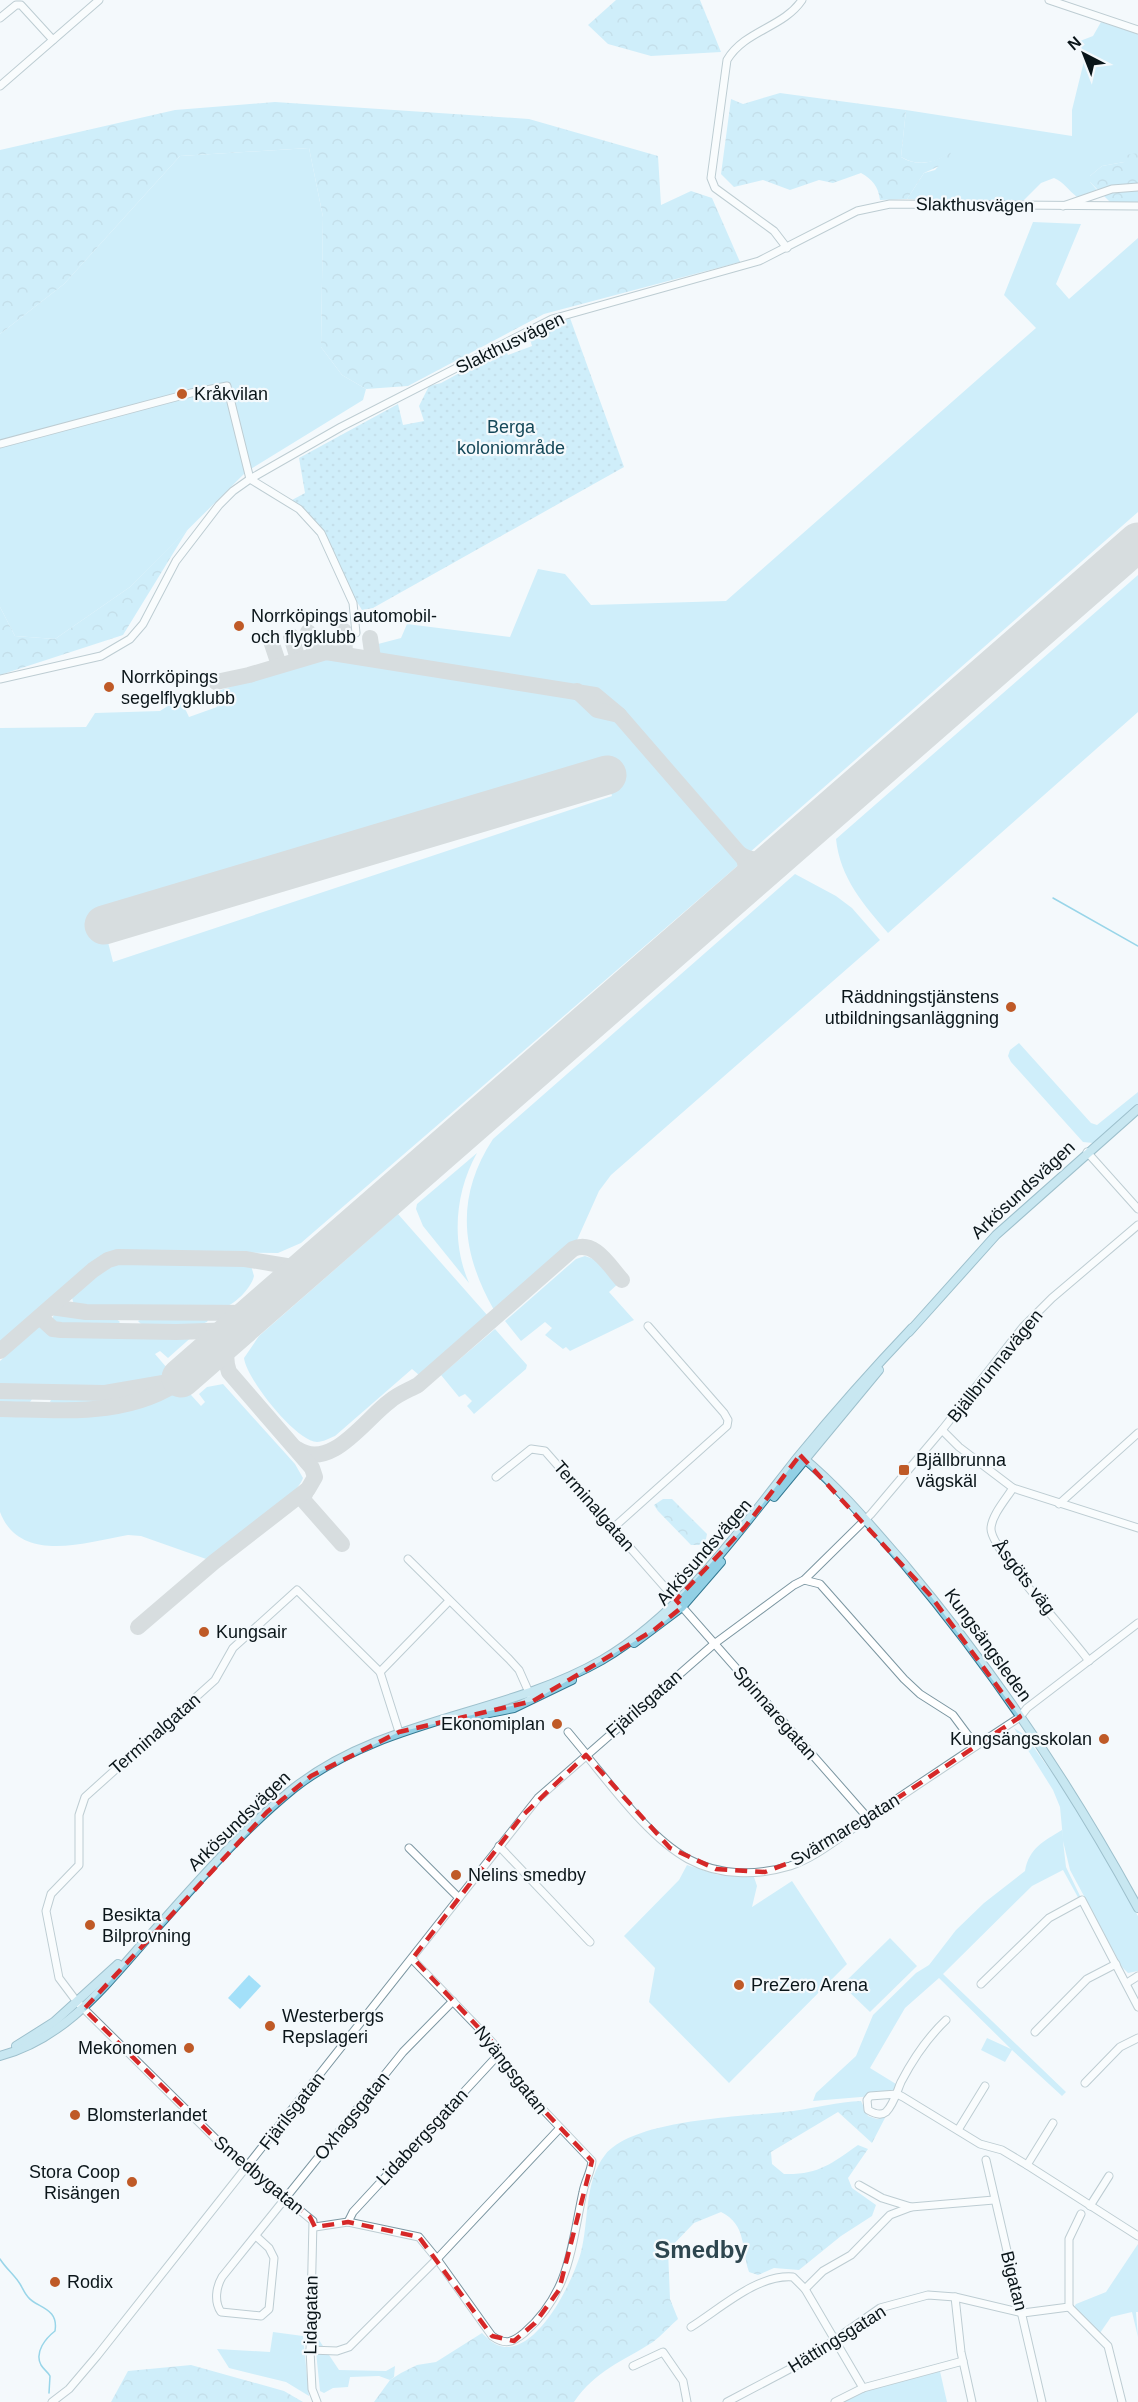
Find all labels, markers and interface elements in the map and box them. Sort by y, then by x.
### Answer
north arrow [1054,24,1114,84]
text: N [1064,33,1084,53]
street label: Slakthusvägen [916,194,1034,216]
street label: Slakthusvägen [453,308,567,378]
place label: Kråkvilan [194,384,268,404]
marker: Kråkvilan [175,387,189,401]
park label: Berga koloniområde [457,417,565,458]
place label: Norrköpings automobil- och flygklubb [251,606,437,647]
marker: Norrköpings automobil- och flygklubb [232,619,246,633]
place label: Norrköpings segelflygklubb [121,667,235,708]
marker: Norrköpings segelflygklubb [102,680,116,694]
place label: Räddningstjänstens utbildningsanläggning [825,987,999,1028]
marker: Räddningstjänstens utbildningsanläggning [1004,1000,1018,1014]
street label: Arkösundsvägen [967,1137,1079,1243]
street label: Bjällbrunnavägen [943,1306,1047,1426]
place label: Bjällbrunna vägskäl [916,1450,1007,1491]
street label: Terminalgatan [549,1457,639,1555]
marker: Bjällbrunna vägskäl [897,1463,911,1477]
street label: Arkösundsvägen [652,1495,756,1609]
street label: Åsgöts väg [989,1536,1059,1618]
street label: Kungsängsleden [940,1585,1036,1705]
place label: Kungsair [216,1622,287,1642]
marker: Kungsair [197,1625,211,1639]
street label: Spinnaregatan [729,1662,821,1764]
street label: Fjärilsgatan [602,1666,686,1742]
street label: Terminalgatan [106,1689,204,1779]
place label: Ekonomiplan [441,1714,545,1734]
marker: Ekonomiplan [550,1717,564,1731]
place label: Kungsängsskolan [950,1729,1092,1749]
marker: Kungsängsskolan [1097,1732,1111,1746]
street label: Arkösundsvägen [184,1767,294,1875]
street label: Svärmaregatan [787,1790,903,1870]
place label: Nelins smedby [468,1865,586,1885]
marker: Nelins smedby [449,1868,463,1882]
place label: Besikta Bilprovning [102,1905,191,1946]
marker: Besikta Bilprovning [83,1918,97,1932]
place label: PreZero Arena [751,1975,869,1995]
marker: PreZero Arena [732,1978,746,1992]
place label: Westerbergs Repslageri [282,2006,384,2047]
marker: Westerbergs Repslageri [263,2019,277,2033]
street label: Nyängsgatan [470,2022,552,2118]
place label: Mekonomen [78,2038,177,2058]
marker: Mekonomen [182,2041,196,2055]
street label: Fjärilsgatan [255,2068,329,2154]
street label: Oxhagsgatan [311,2068,393,2164]
street label: Lidabergsgatan [372,2085,472,2189]
place label: Blomsterlandet [87,2105,207,2125]
marker: Blomsterlandet [68,2108,82,2122]
street label: Smedbygatan [210,2132,308,2218]
place label: Stora Coop Risängen [29,2162,120,2203]
marker: Stora Coop Risängen [125,2175,139,2189]
district label: Smedby [654,2236,748,2263]
street label: Bigatan [997,2249,1031,2313]
place label: Rodix [67,2272,113,2292]
marker: Rodix [48,2275,62,2289]
street label: Lidagatan [300,2275,322,2355]
street label: Hättingsgatan [785,2301,889,2377]

